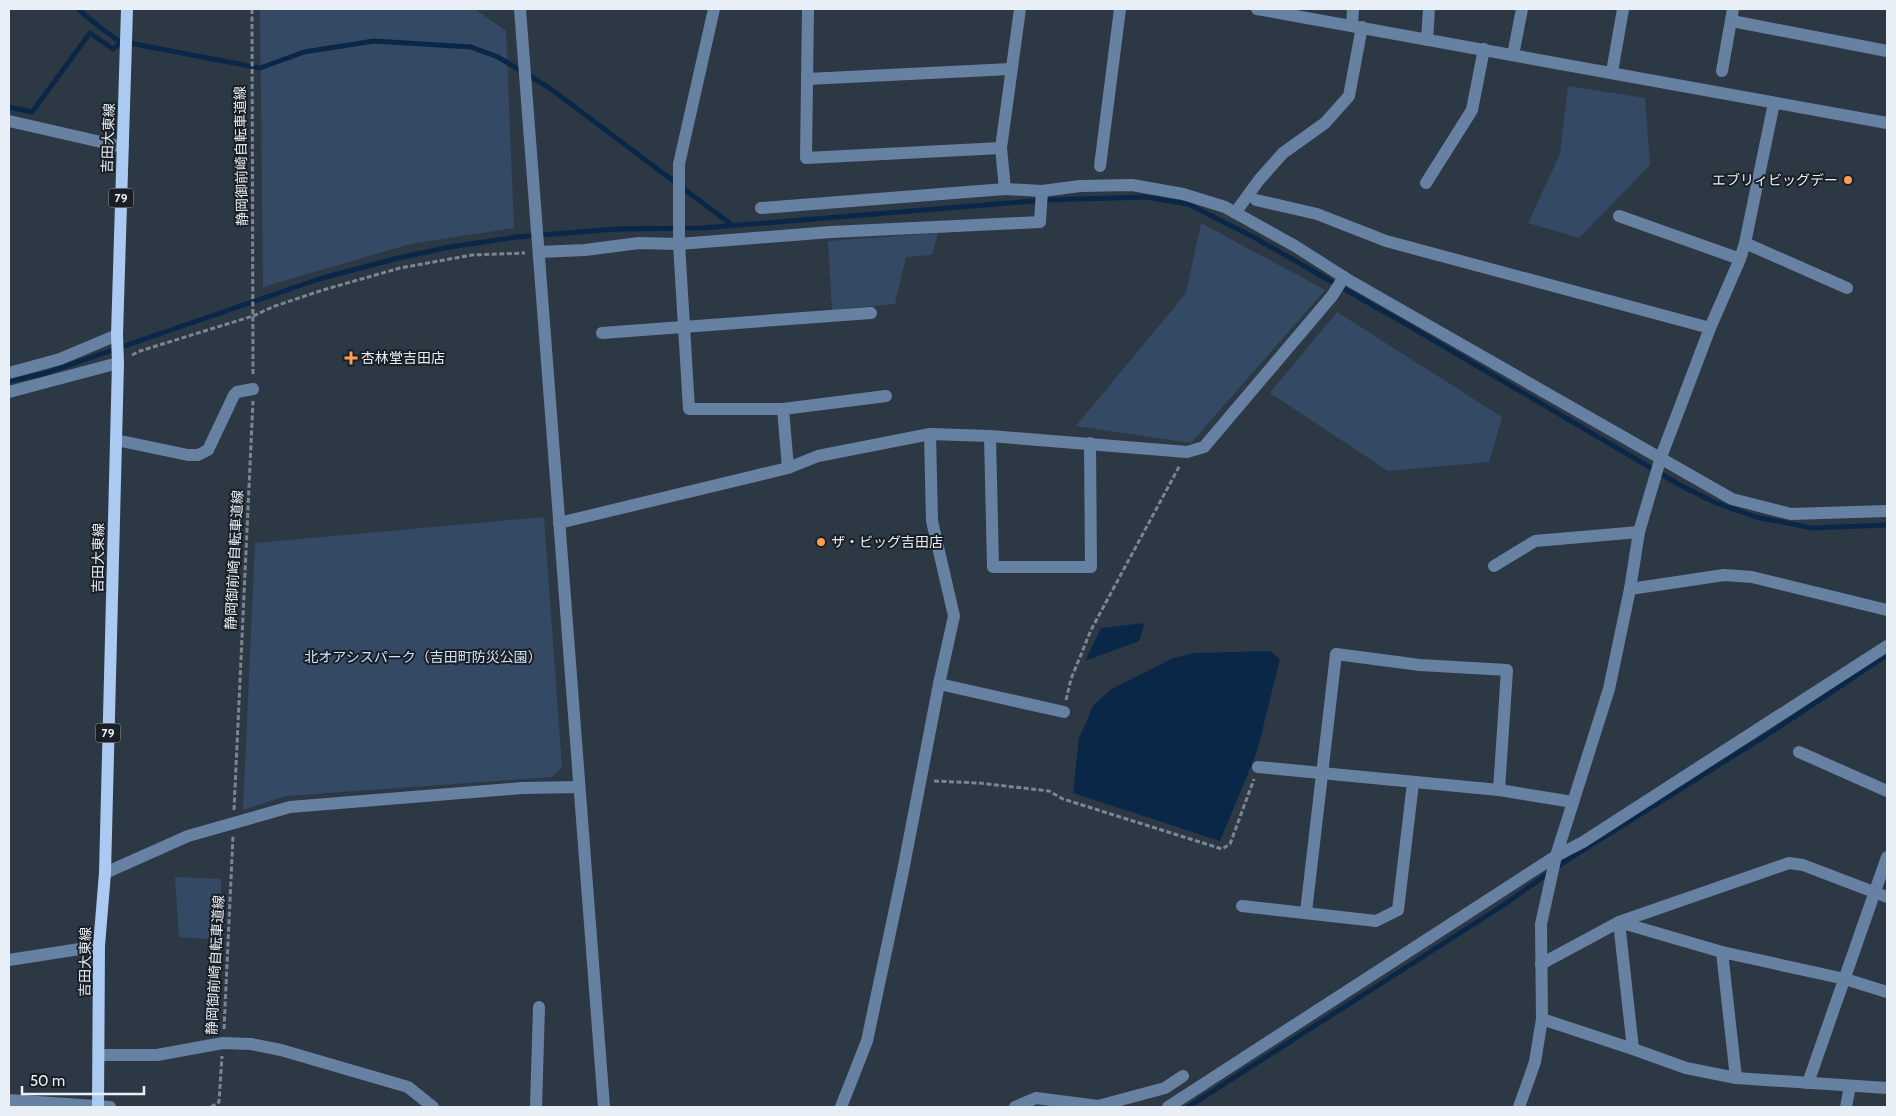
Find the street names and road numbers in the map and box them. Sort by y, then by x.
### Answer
street label: 静岡御前崎自転車道線 [231,86,251,226]
street label: 吉田大東線 [98,103,118,173]
road number: 79 [108,188,134,208]
street label: 静岡御前崎自転車道線 [221,490,247,630]
street label: 吉田大東線 [88,523,108,593]
road number: 79 [96,724,120,742]
street label: 静岡御前崎自転車道線 [202,895,228,1035]
street label: 吉田大東線 [75,927,95,997]

